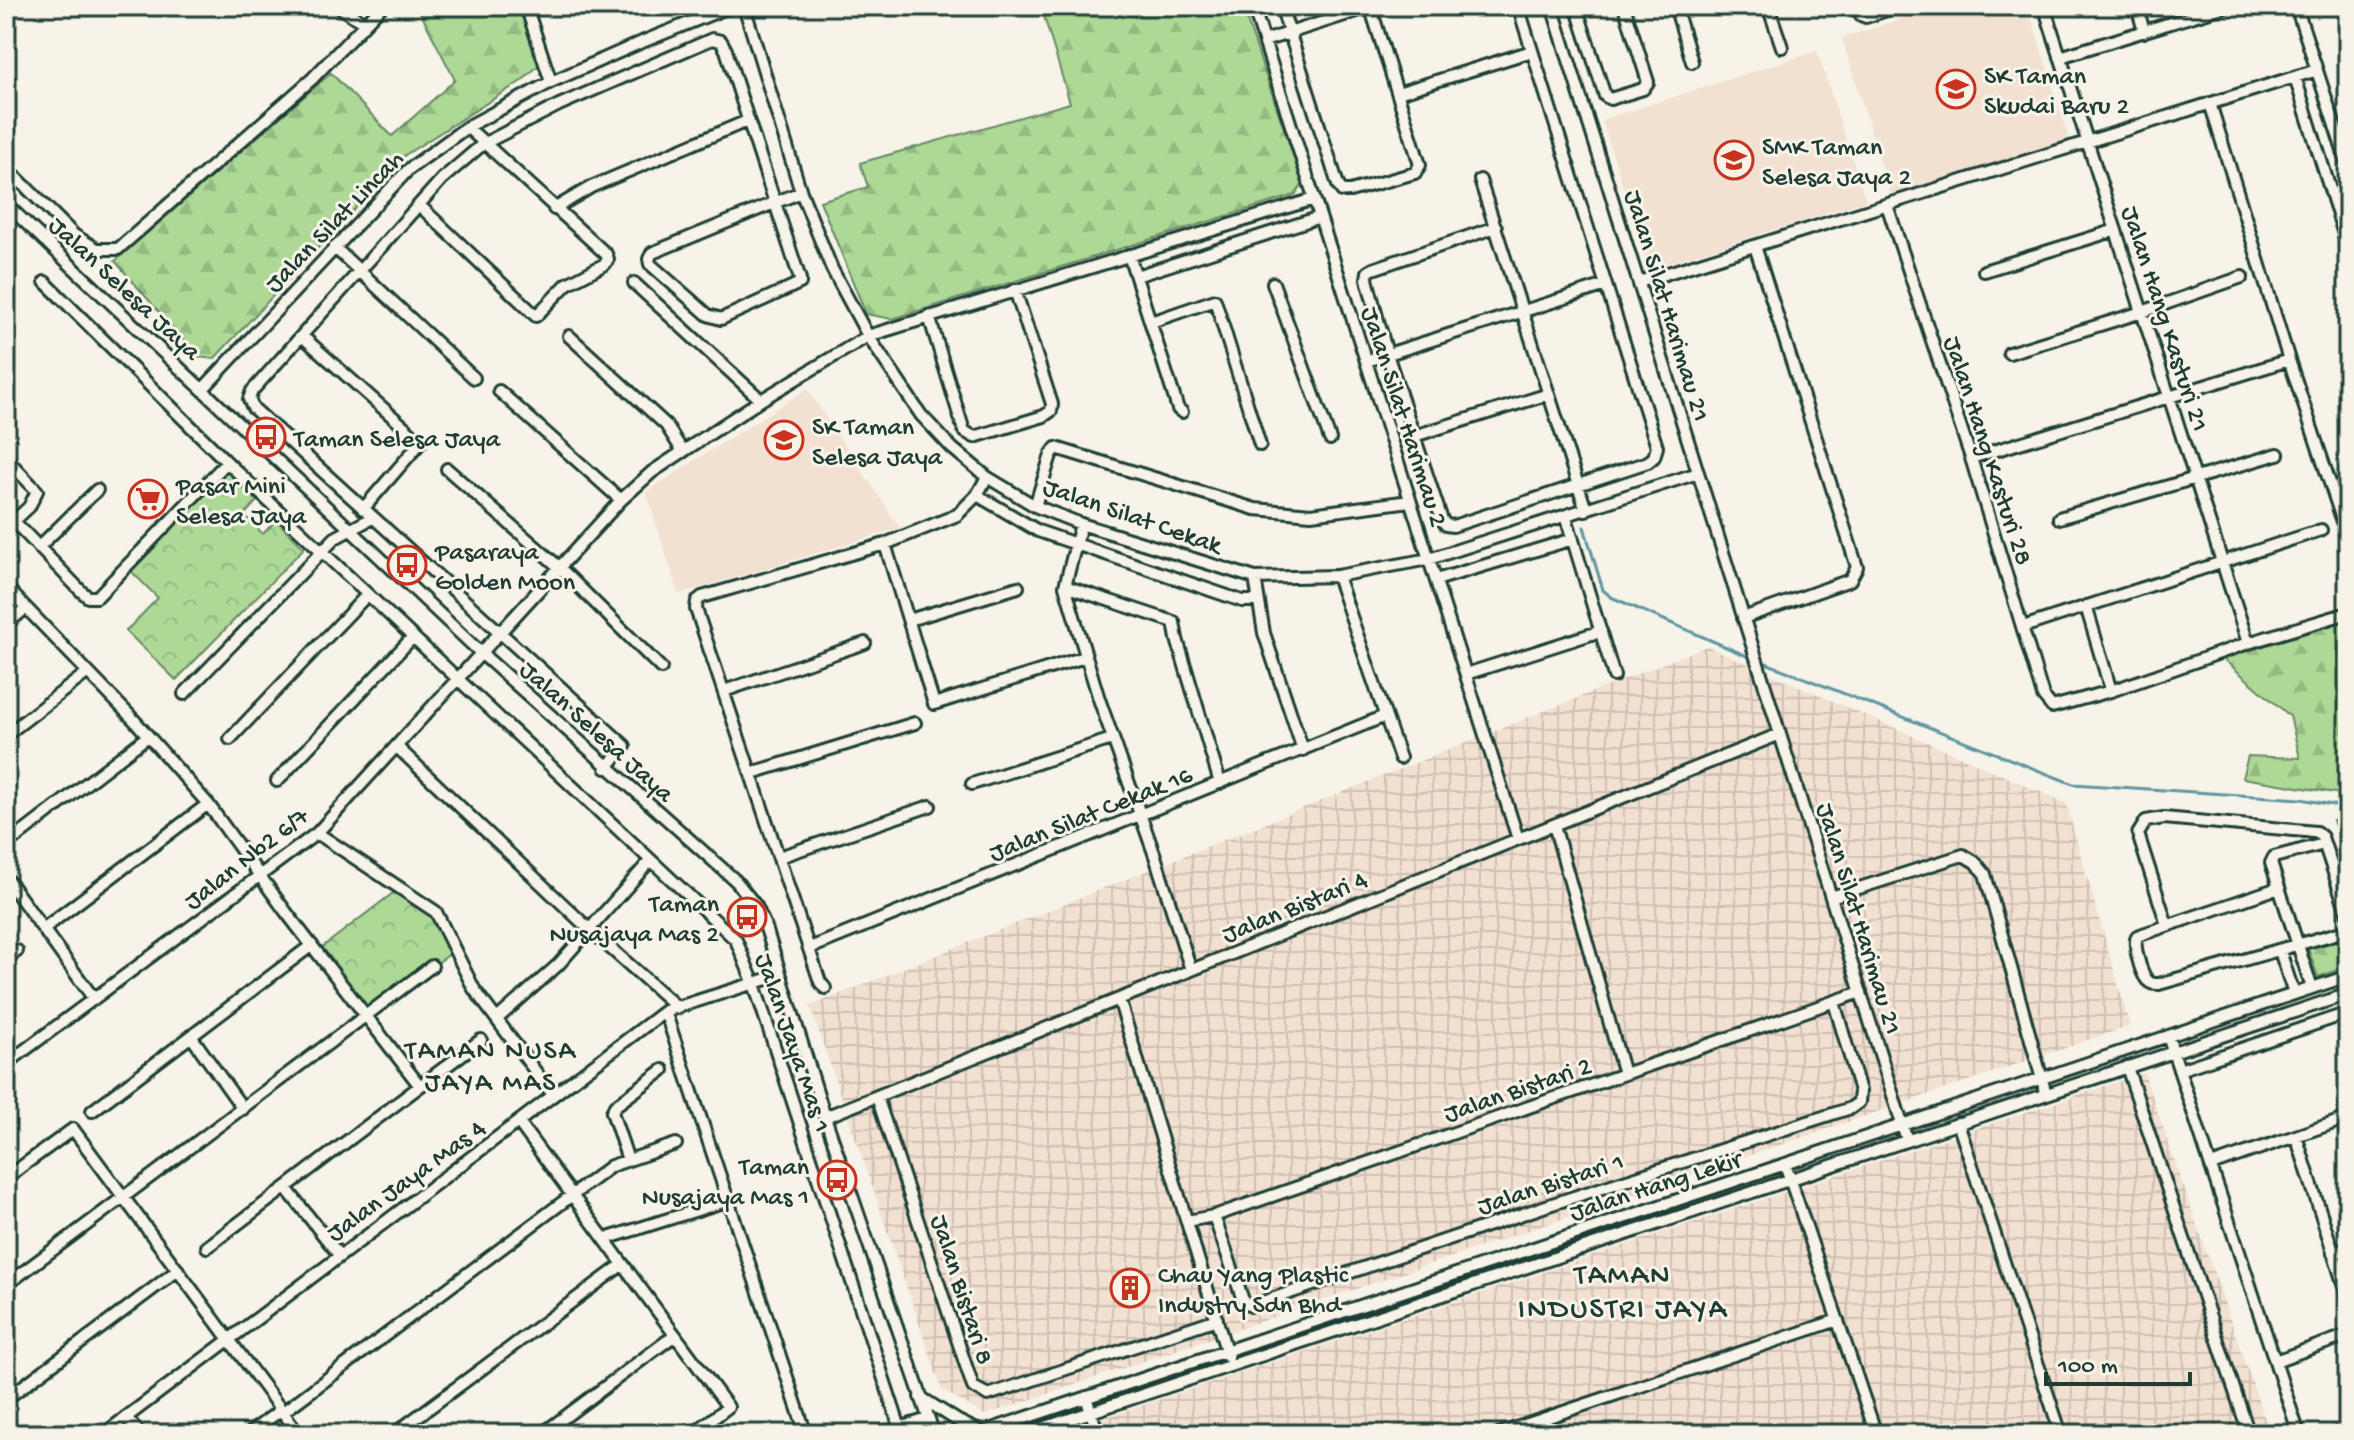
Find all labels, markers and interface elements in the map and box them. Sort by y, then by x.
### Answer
place label: SK Taman Skudai Baru 2 [1984,63,2130,124]
school or university icon: SK Taman Skudai Baru 2 [1935,68,1977,110]
place label: SMK Taman Selesa Jaya 2 [1762,134,1911,195]
school or university icon: SMK Taman Selesa Jaya 2 [1713,139,1755,181]
street label: Jalan Silat Lincah [260,145,412,301]
street label: Jalan Silat Harimau 21 [1615,187,1715,426]
street label: Jalan Hang Kasturi 21 [2112,203,2214,436]
street label: Jalan Selesa Jaya [40,212,207,370]
street label: Jalan Silat Harimau 2 [1351,303,1452,532]
street label: Jalan Hang Kasturi 28 [1934,333,2037,570]
place label: SK Taman Selesa Jaya [812,414,944,475]
bus stop icon: Taman Selesa Jaya [245,416,287,458]
school or university icon: SK Taman Selesa Jaya [763,419,805,461]
place label: Taman Selesa Jaya [292,426,502,457]
place label: Pasar Mini Selesa Jaya [175,473,308,534]
street label: Jalan Silat Cekak [1038,473,1227,564]
supermarket icon: Pasar Mini Selesa Jaya [127,478,169,520]
place label: Pasaraya Golden Moon [434,539,576,600]
bus stop icon: Pasaraya Golden Moon [386,544,428,586]
street label: Jalan Selesa Jaya [511,656,680,812]
street label: Jalan Silat Cekak 16 [986,761,1199,871]
street label: Jalan Silat Harimau 21 [1807,800,1907,1039]
street label: Jalan Nb2 6/7 [179,801,317,919]
street label: Jalan Bistari 4 [1219,866,1373,952]
place label: Taman Nusajaya Mas 2 [549,891,720,952]
bus stop icon: Taman Nusajaya Mas 2 [726,896,768,938]
street label: Jalan Jaya Mas 1 [746,950,836,1137]
district label: TAMAN NUSA JAYA MAS [403,1036,577,1101]
street label: Jalan Bistari 2 [1441,1052,1597,1132]
street label: Jalan Jaya Mas 4 [322,1115,493,1251]
street label: Jalan Hang Lekir [1567,1145,1749,1231]
street label: Jalan Bistari 1 [1474,1148,1628,1224]
place label: Taman Nusajaya Mas 1 [642,1154,810,1215]
bus stop icon: Taman Nusajaya Mas 1 [816,1159,858,1201]
street label: Jalan Bistari 8 [921,1212,999,1369]
district label: TAMAN INDUSTRI JAYA [1518,1260,1728,1329]
place label: Chau Yang Plastic Industry Sdn Bhd [1158,1262,1349,1323]
building icon: Chau Yang Plastic Industry Sdn Bhd [1109,1267,1151,1309]
scale bar [2046,1336,2190,1386]
text: 100 m [2057,1353,2118,1382]

